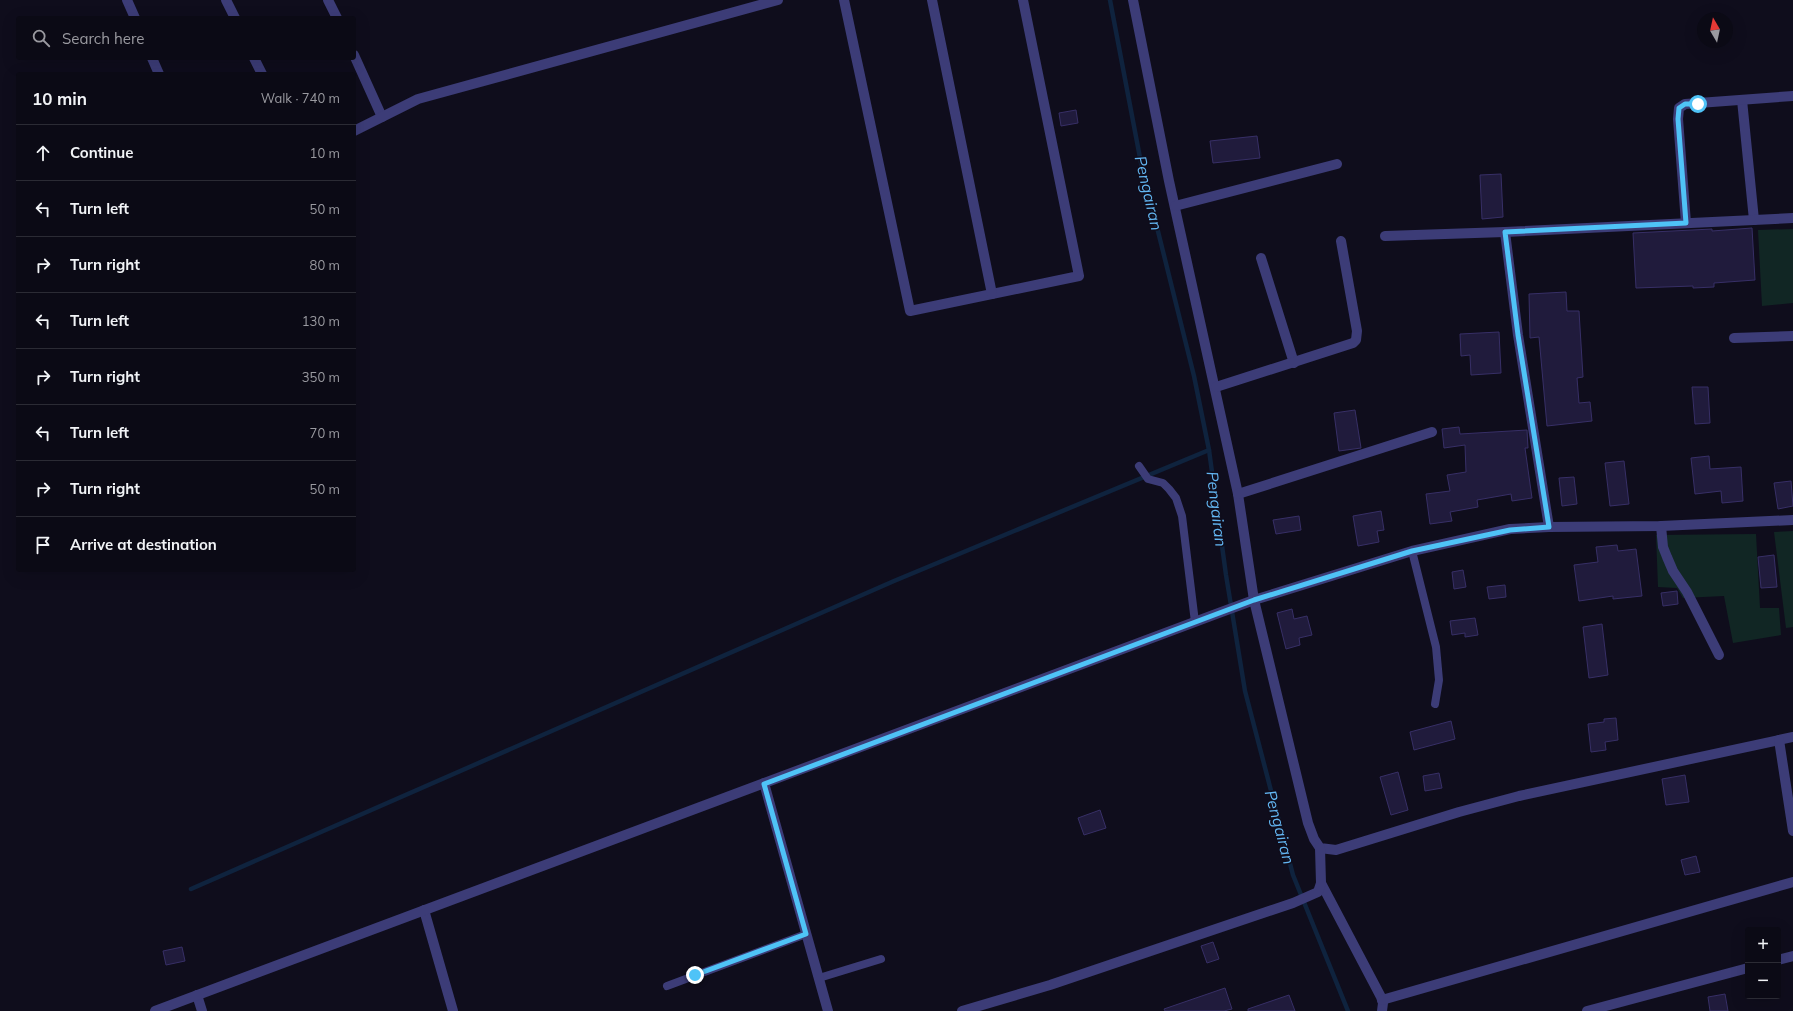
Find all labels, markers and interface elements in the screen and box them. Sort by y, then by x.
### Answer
north arrow [1697,12,1733,48]
search box [16,16,356,60]
icon: search [30,27,52,49]
text: Search here [62,29,144,48]
text: 10 min [32,88,87,109]
text: Walk · 740 m [261,90,340,106]
route start [1689,95,1707,113]
icon: ahead [32,142,54,164]
text: Continue [70,143,133,162]
text: 10 m [310,145,340,161]
water label: Pengairan [1131,154,1167,232]
icon: left [32,198,54,220]
text: Turn left [70,199,129,218]
text: 50 m [310,201,340,217]
icon: right [32,254,54,276]
text: Turn right [70,255,140,274]
text: 80 m [310,257,340,273]
icon: left [32,310,54,332]
text: Turn left [70,311,129,330]
text: 130 m [302,313,340,329]
icon: right [32,366,54,388]
text: Turn right [70,367,140,386]
text: 350 m [302,369,340,385]
icon: left [32,422,54,444]
text: Turn left [70,423,129,442]
text: 70 m [310,425,340,441]
water label: Pengairan [1202,470,1232,548]
icon: right [32,478,54,500]
text: Turn right [70,479,140,498]
text: 50 m [310,481,340,497]
icon: arrive [32,534,54,556]
text: Arrive at destination [70,535,217,554]
water label: Pengairan [1261,788,1299,866]
map controls [1745,927,1781,999]
button: + [1745,927,1781,963]
button: − [1745,963,1781,999]
route end [686,966,704,984]

